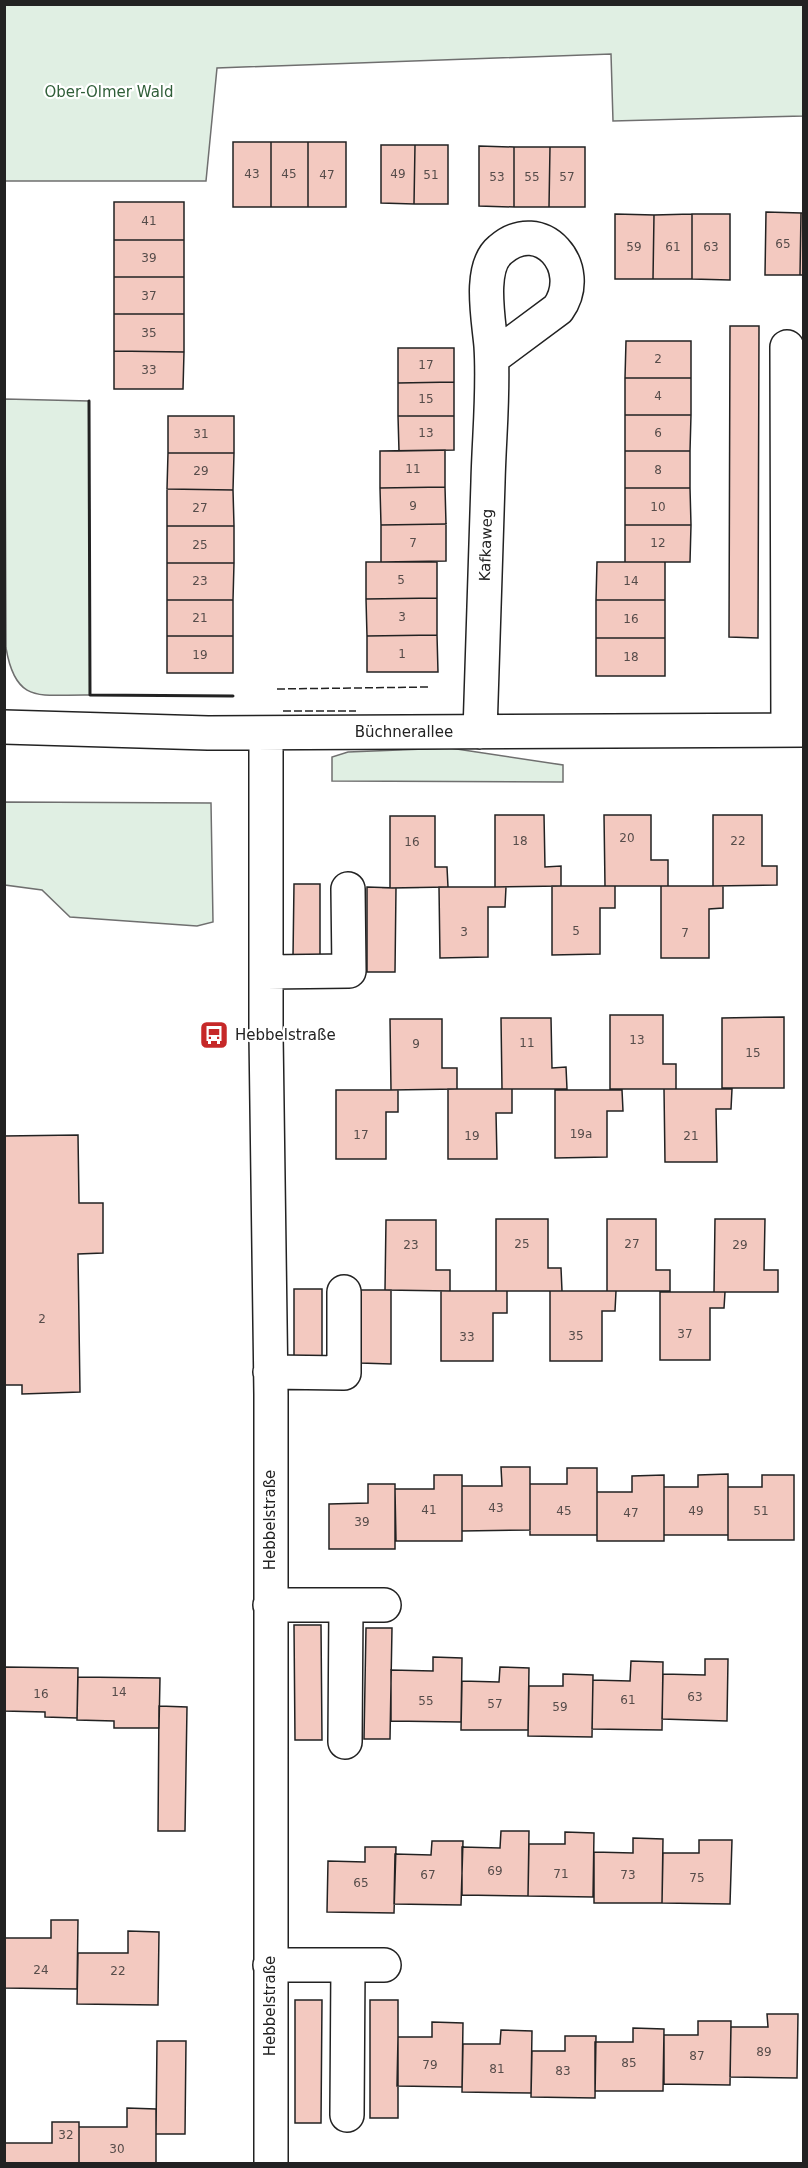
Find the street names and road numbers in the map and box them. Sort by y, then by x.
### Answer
street label: Kafkaweg [476,508,496,582]
street label: Büchnerallee [355,723,453,741]
street label: Hebbelstraße [261,1470,279,1570]
street label: Hebbelstraße [261,1956,279,2056]

